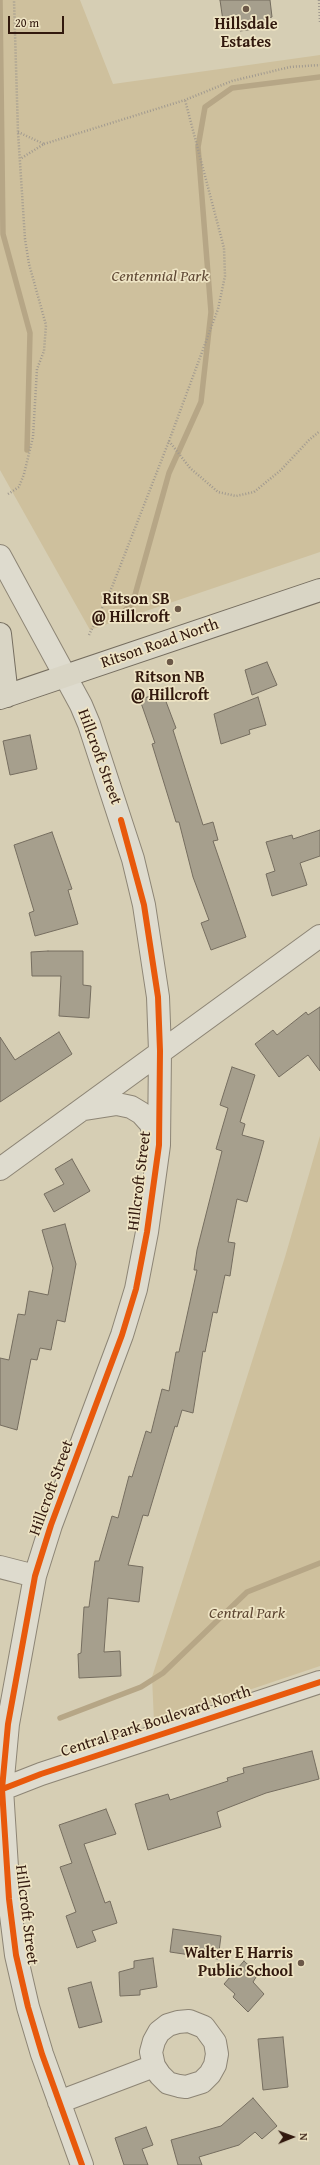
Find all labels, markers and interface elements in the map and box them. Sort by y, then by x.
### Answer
marker: Hillsdale Estates [241,4,251,14]
scale bar [10,8,66,34]
text: 20 m [15,14,39,31]
place label: Hillsdale Estates [214,15,278,53]
park label: Centennial Park [111,267,209,287]
place label: Ritson SB @ Hillcroft [91,590,170,628]
marker: Ritson SB @ Hillcroft [173,604,183,614]
street label: Ritson Road North [99,615,221,673]
marker: Ritson NB @ Hillcroft [165,657,175,667]
place label: Ritson NB @ Hillcroft [131,668,209,706]
street label: Hillcroft Street [73,707,125,807]
street label: Hillcroft Street [124,1130,156,1232]
street label: Hillcroft Street [26,1438,78,1538]
park label: Central Park [209,1604,285,1624]
street label: Central Park Boulevard North [59,1682,253,1762]
street label: Hillcroft Street [10,1864,42,1966]
place label: Walter E Harris Public School [184,1944,293,1982]
marker: Walter E Harris Public School [296,1958,306,1968]
north arrow [272,2117,312,2157]
text: N [296,2133,312,2141]

